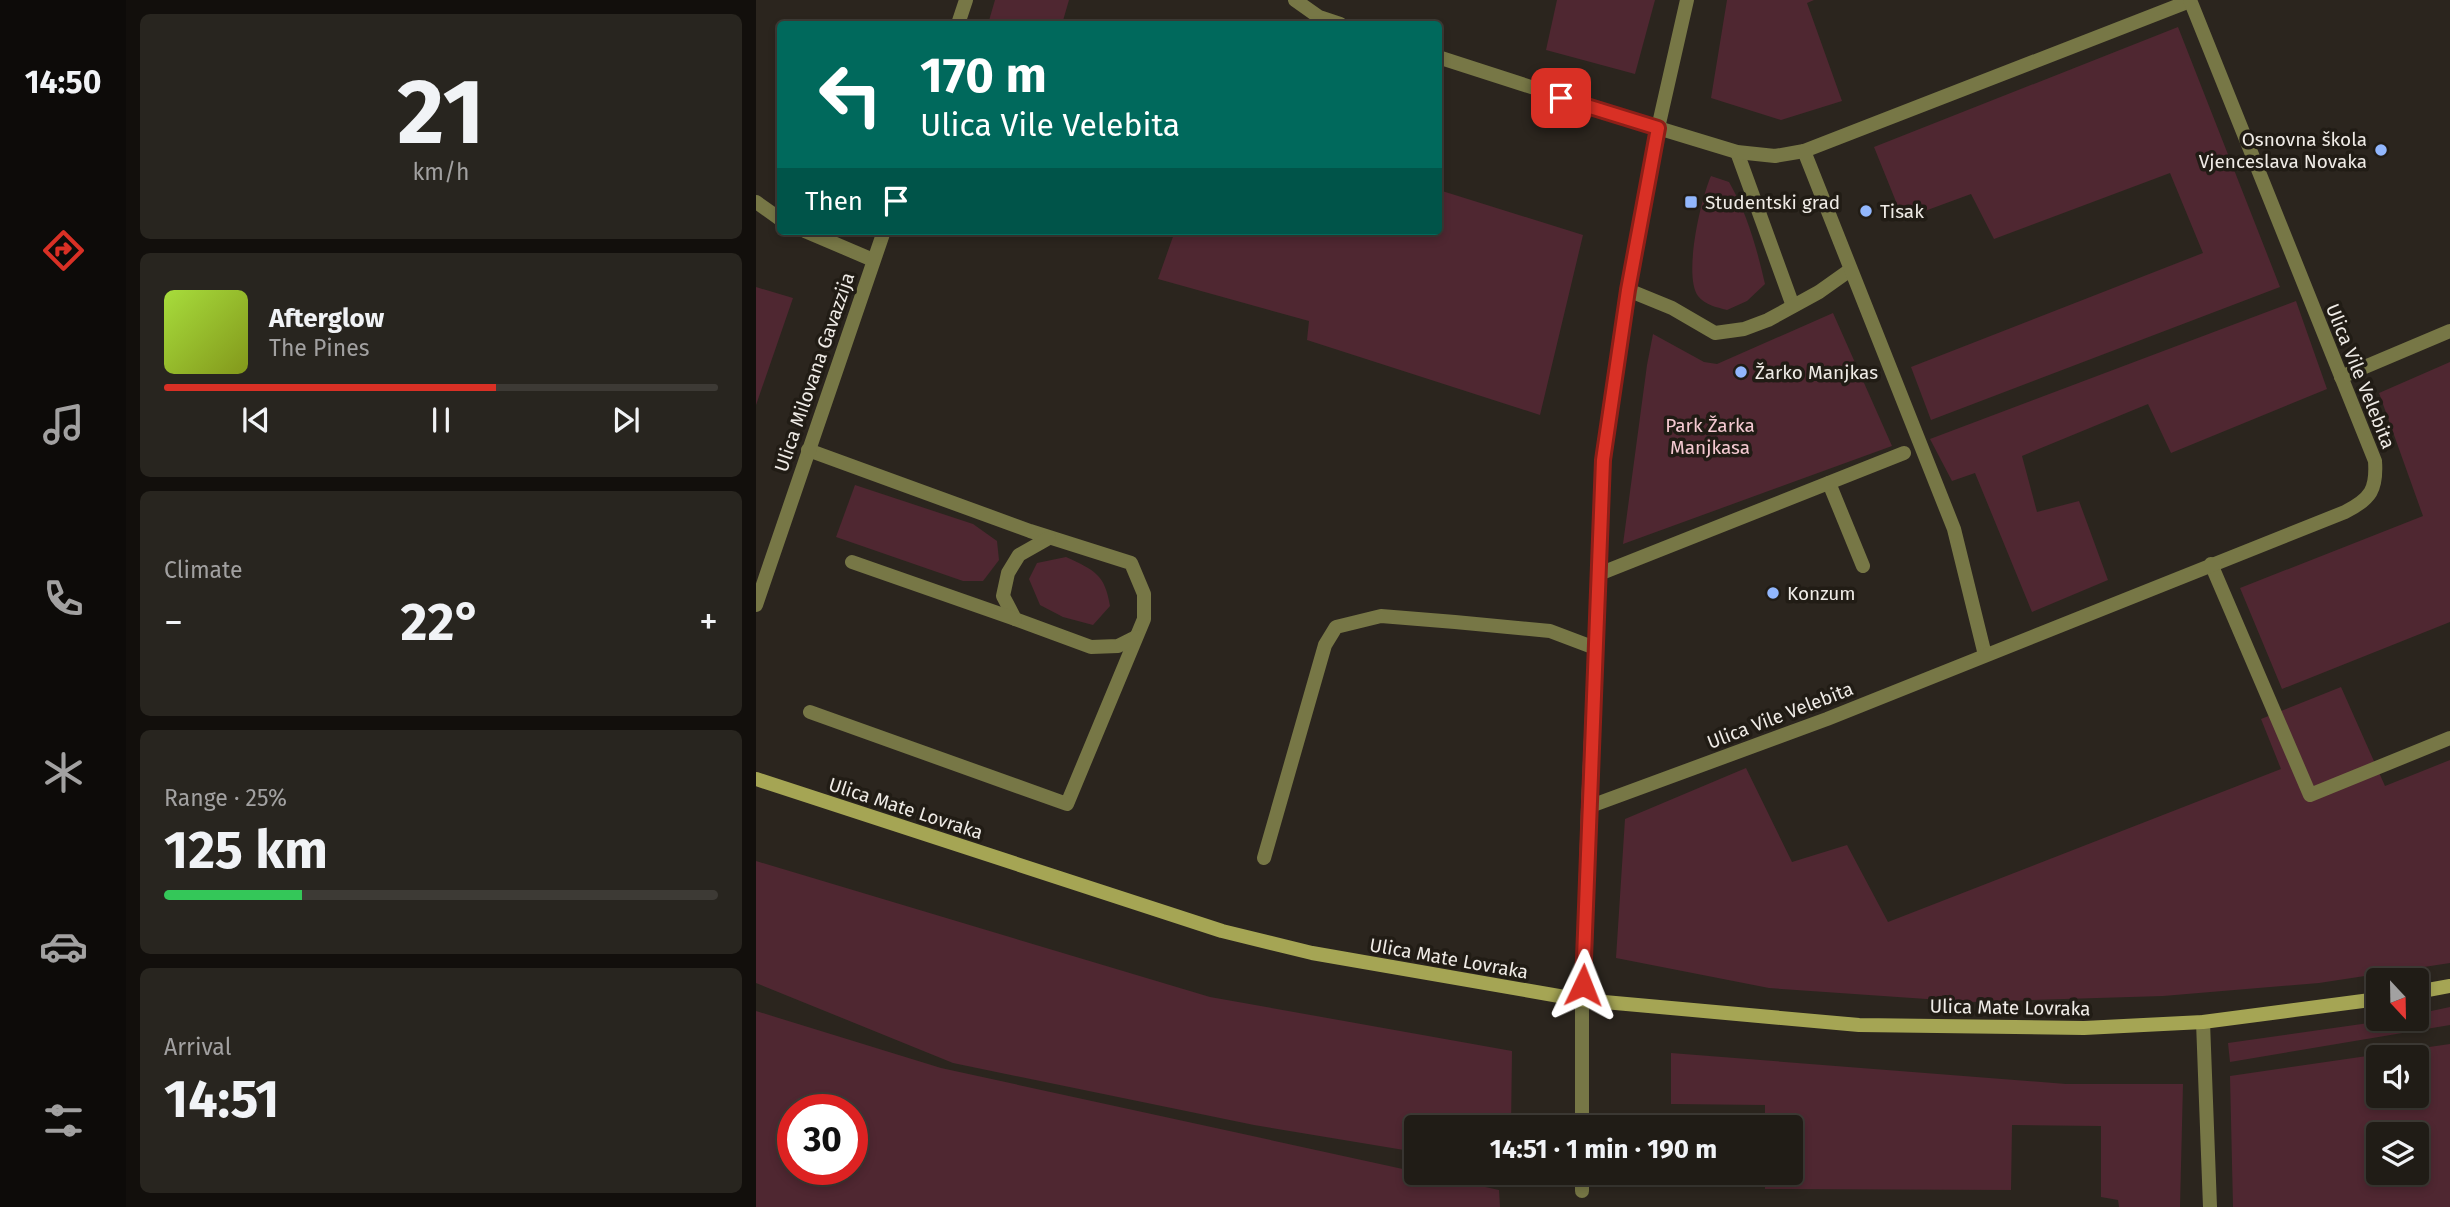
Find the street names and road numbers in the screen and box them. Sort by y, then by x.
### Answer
street label: Ulica Milovana Gavazzija [770,269,859,475]
street label: Ulica Vile Velebita [2321,300,2400,452]
street label: Ulica Vile Velebita [1704,677,1856,754]
street label: Ulica Mate Lovraka [826,773,986,844]
street label: Ulica Mate Lovraka [1368,933,1530,984]
street label: Ulica Mate Lovraka [1929,995,2091,1020]

